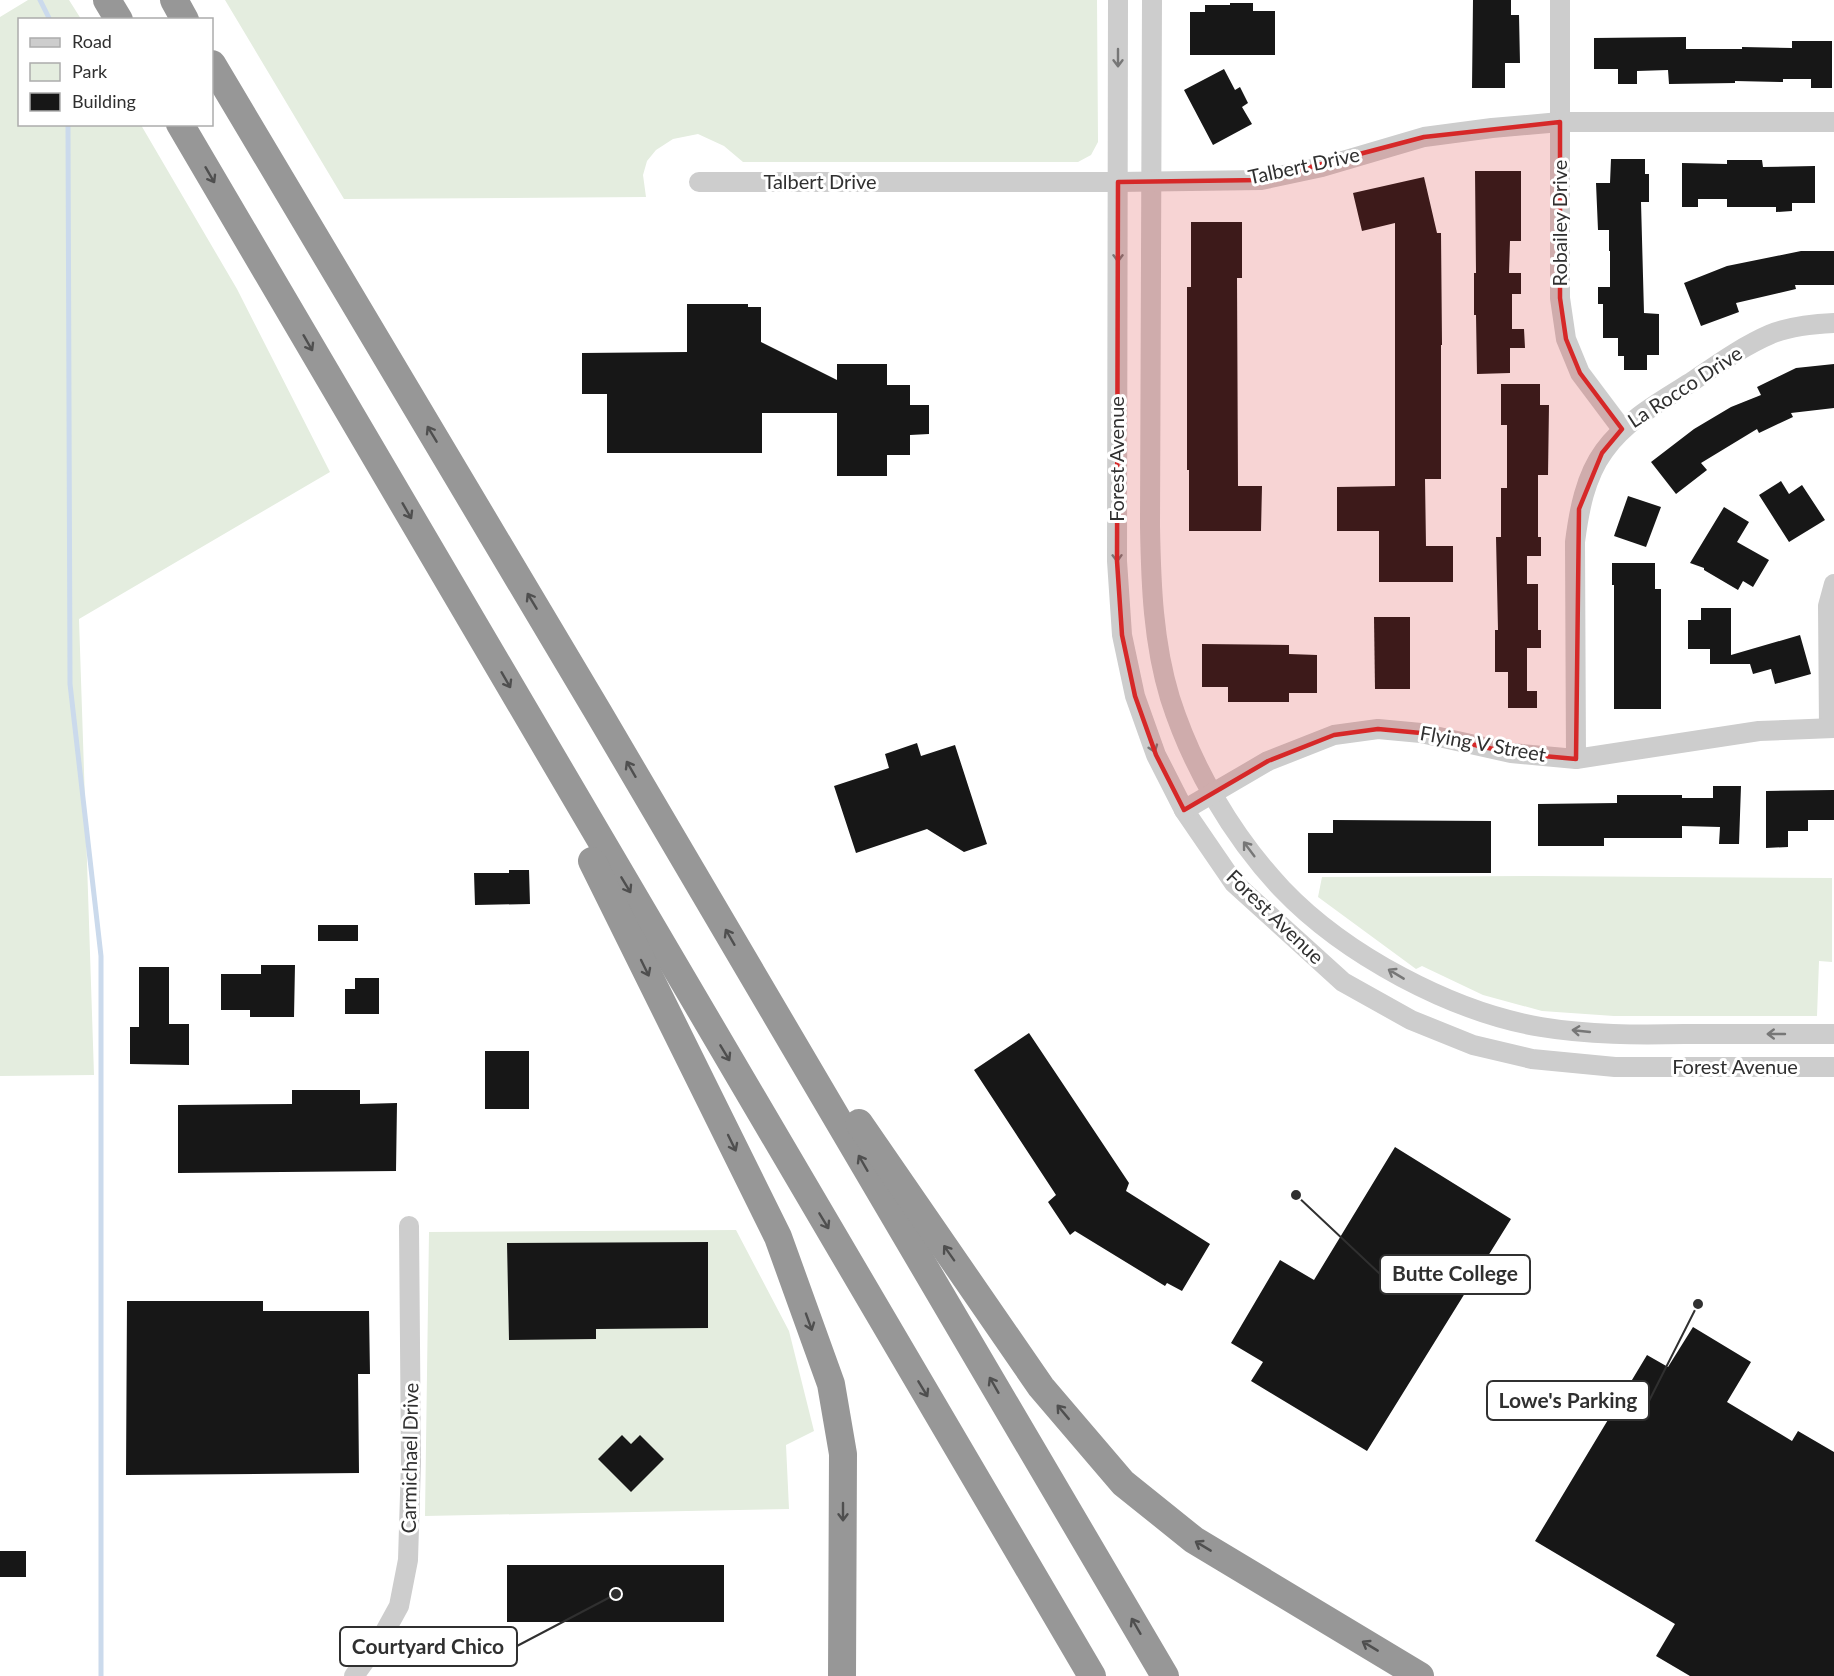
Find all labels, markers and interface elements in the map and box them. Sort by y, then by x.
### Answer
legend [18,18,213,126]
text: Road [72,30,112,52]
one-way arrow [1112,48,1124,68]
text: Park [72,60,108,82]
text: Building [72,90,136,112]
street label: Talbert Drive [1246,142,1362,189]
street label: Robailey Drive [1547,160,1571,286]
one-way arrow [204,166,216,183]
street label: Talbert Drive [763,169,877,193]
one-way arrow [1112,243,1124,263]
one-way arrow [302,334,314,351]
street label: La Rocco Drive [1623,340,1746,432]
street label: Forest Avenue [1104,396,1128,522]
one-way arrow [425,426,437,443]
one-way arrow [401,503,413,520]
one-way arrow [1111,543,1123,563]
one-way arrow [525,593,537,610]
one-way arrow [500,671,512,688]
street label: Flying V Street [1418,720,1548,766]
one-way arrow [1148,734,1159,753]
one-way arrow [625,761,637,778]
one-way arrow [1243,841,1256,857]
street label: Forest Avenue [1222,864,1329,969]
one-way arrow [620,876,632,893]
one-way arrow [724,929,736,946]
one-way arrow [640,959,652,977]
one-way arrow [1388,968,1405,980]
one-way arrow [1571,1026,1591,1037]
one-way arrow [1766,1028,1786,1040]
one-way arrow [719,1044,731,1061]
street label: Forest Avenue [1672,1054,1798,1078]
one-way arrow [726,1134,738,1152]
one-way arrow [857,1155,869,1172]
one-way arrow [818,1212,830,1229]
one-way arrow [943,1246,955,1262]
callout: Butte College [1380,1255,1530,1294]
text: Butte College [1392,1260,1518,1285]
one-way arrow [804,1312,815,1331]
one-way arrow [988,1377,1000,1394]
one-way arrow [917,1380,929,1397]
callout: Lowe's Parking [1487,1381,1649,1420]
street label: Carmichael Drive [396,1383,422,1533]
text: Lowe's Parking [1499,1387,1637,1412]
one-way arrow [1056,1404,1069,1420]
one-way arrow [837,1501,849,1521]
one-way arrow [1195,1539,1212,1551]
one-way arrow [1129,1618,1141,1635]
callout: Courtyard Chico [340,1627,517,1666]
text: Courtyard Chico [352,1633,504,1658]
one-way arrow [1362,1639,1379,1651]

